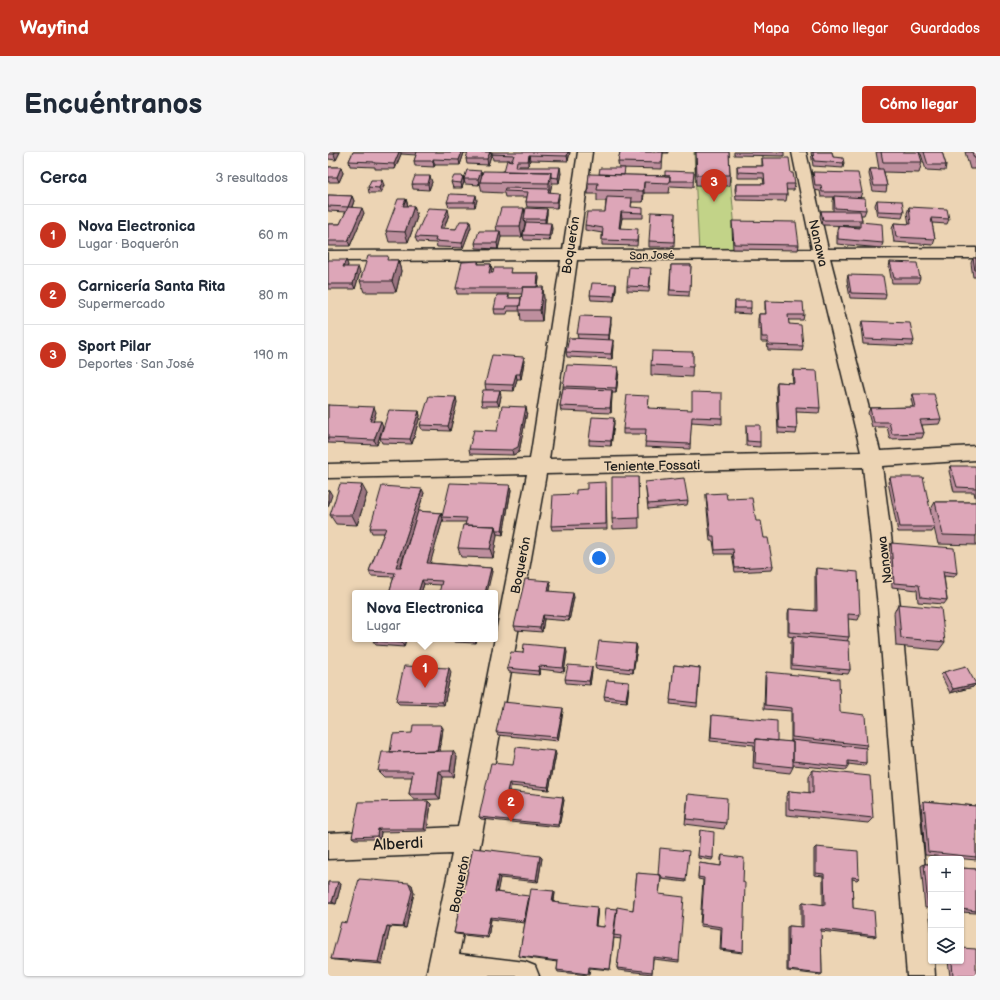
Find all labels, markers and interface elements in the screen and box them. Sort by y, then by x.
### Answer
text: Wayfind [20,17,89,40]
text: Mapa [753,20,789,37]
text: Cómo llegar [811,20,888,37]
text: Guardados [910,20,980,37]
button: Cómo llegar [862,86,976,123]
text: Encuéntranos [24,88,202,121]
text: Cerca [40,168,87,188]
pin: 3 [701,169,727,202]
text: 3 resultados [216,170,288,186]
street label: Boquerón [559,215,583,275]
text: Nova Electronica [78,217,195,236]
street label: Nanawa [805,218,831,268]
text: 1 [50,227,56,243]
text: 60 m [258,227,288,243]
text: Lugar · Boquerón [78,236,179,252]
street label: San José [629,249,675,262]
text: Carnicería Santa Rita [78,277,225,296]
text: 2 [49,287,57,303]
text: 80 m [259,287,288,303]
text: Supermercado [78,296,165,312]
text: Sport Pilar [78,337,151,356]
text: 3 [49,347,57,363]
text: 190 m [254,347,288,363]
text: Deportes · San José [78,356,194,372]
street label: Teniente Fossati [604,457,700,475]
street label: Boquerón [508,535,534,595]
street label: Nanawa [874,535,896,585]
your location [589,548,609,568]
popup [352,590,498,642]
text: Nova Electronica [366,599,484,618]
text: Lugar [366,618,401,634]
pin: 1 [412,655,438,688]
pin: 2 [498,789,524,822]
street label: Alberdi [373,834,424,855]
street label: Boquerón [447,854,473,914]
map controls [928,856,964,964]
button: + [928,856,964,892]
button: − [928,892,964,928]
button: layers [928,928,964,964]

